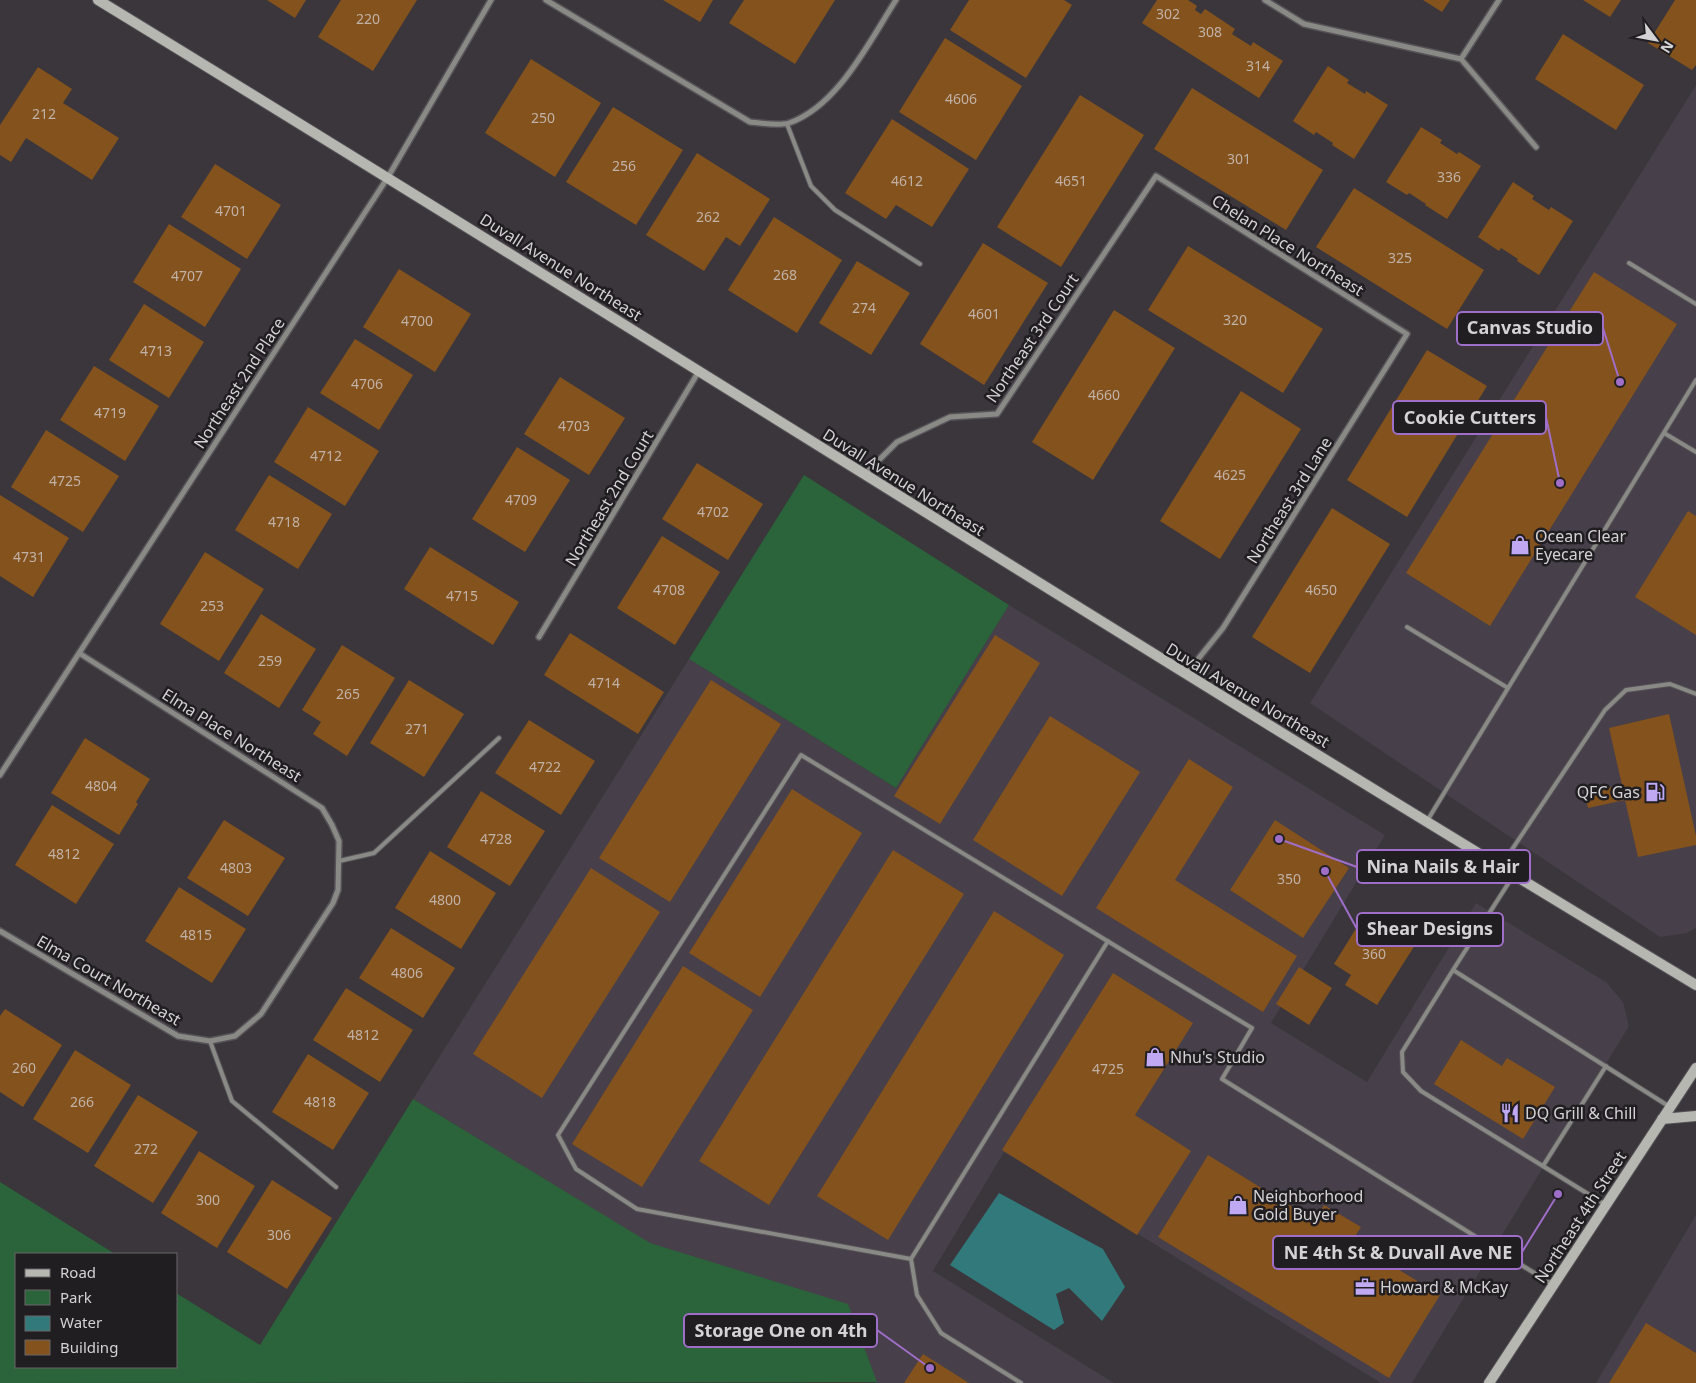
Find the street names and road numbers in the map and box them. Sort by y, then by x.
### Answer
street label: Chelan Place Northeast [1208,189,1368,301]
street label: Duvall Avenue Northeast [476,208,646,326]
street label: Northeast 3rd Court [981,269,1084,407]
street label: Northeast 2nd Place [188,313,290,453]
street label: Duvall Avenue Northeast [819,423,989,541]
street label: Northeast 2nd Court [560,426,658,570]
street label: Northeast 3rd Lane [1241,433,1337,567]
street label: Duvall Avenue Northeast [1162,637,1334,753]
street label: Elma Place Northeast [158,683,306,787]
street label: Elma Court Northeast [33,930,185,1030]
street label: Northeast 4th Street [1529,1147,1631,1287]

